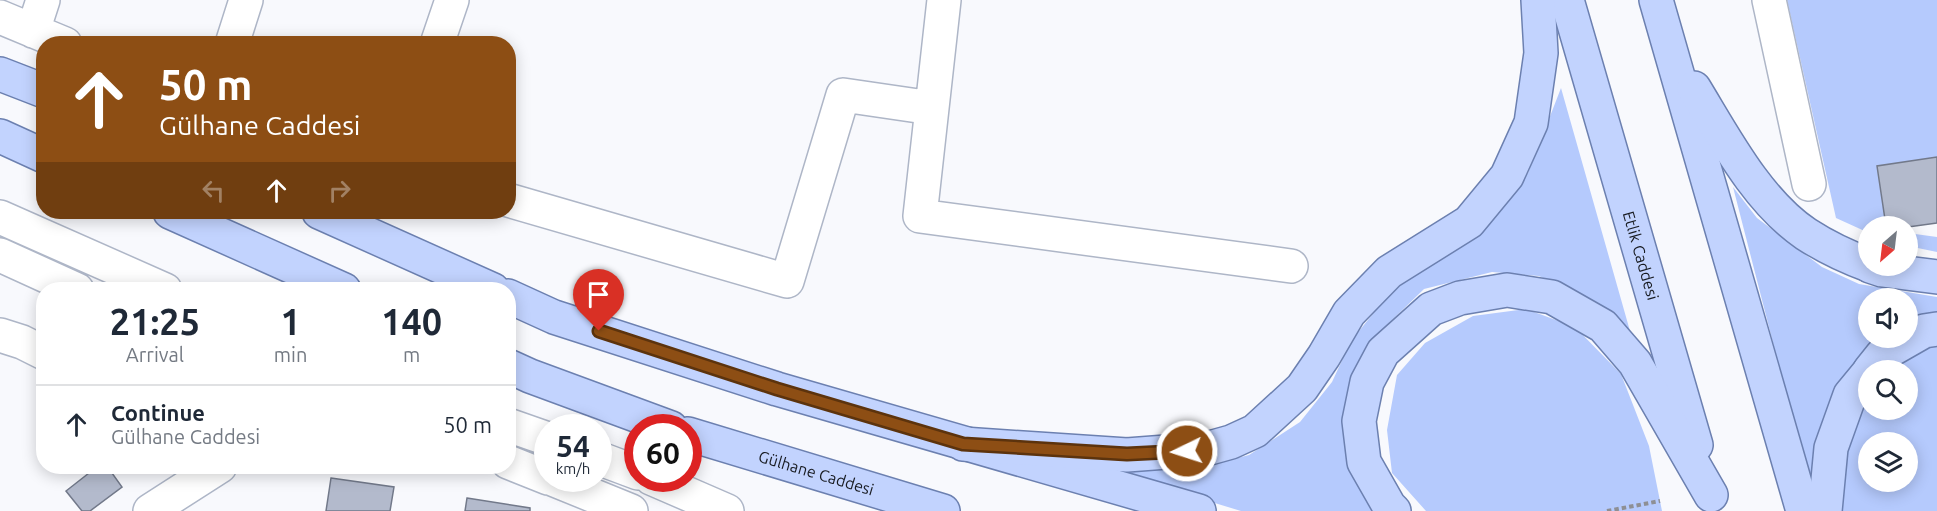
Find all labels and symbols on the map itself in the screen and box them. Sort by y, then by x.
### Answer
street label: Etlik Caddesi [1620,209,1662,302]
north arrow [1858,216,1918,276]
pin [573,269,624,331]
speed limit sign: 60 [624,414,702,492]
position arrow [1155,419,1219,483]
street label: Gülhane Caddesi [756,447,876,499]

